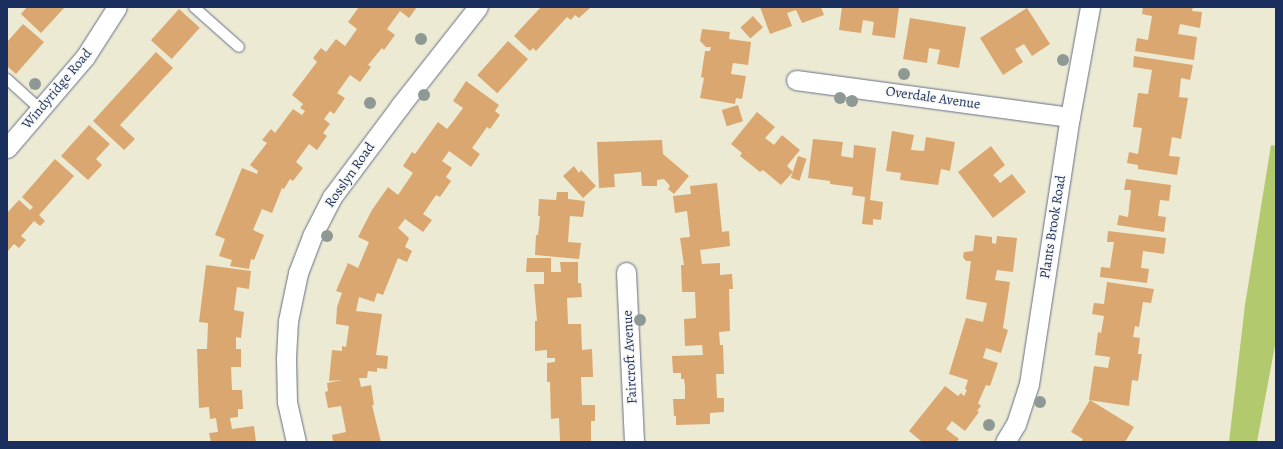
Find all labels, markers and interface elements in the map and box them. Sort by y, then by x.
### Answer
street label: Windyridge Road [18,45,96,133]
street label: Overdale Avenue [885,83,981,113]
street label: Rosslyn Road [321,139,379,211]
street label: Plants Brook Road [1037,174,1069,280]
street label: Faircroft Avenue [619,310,641,404]

